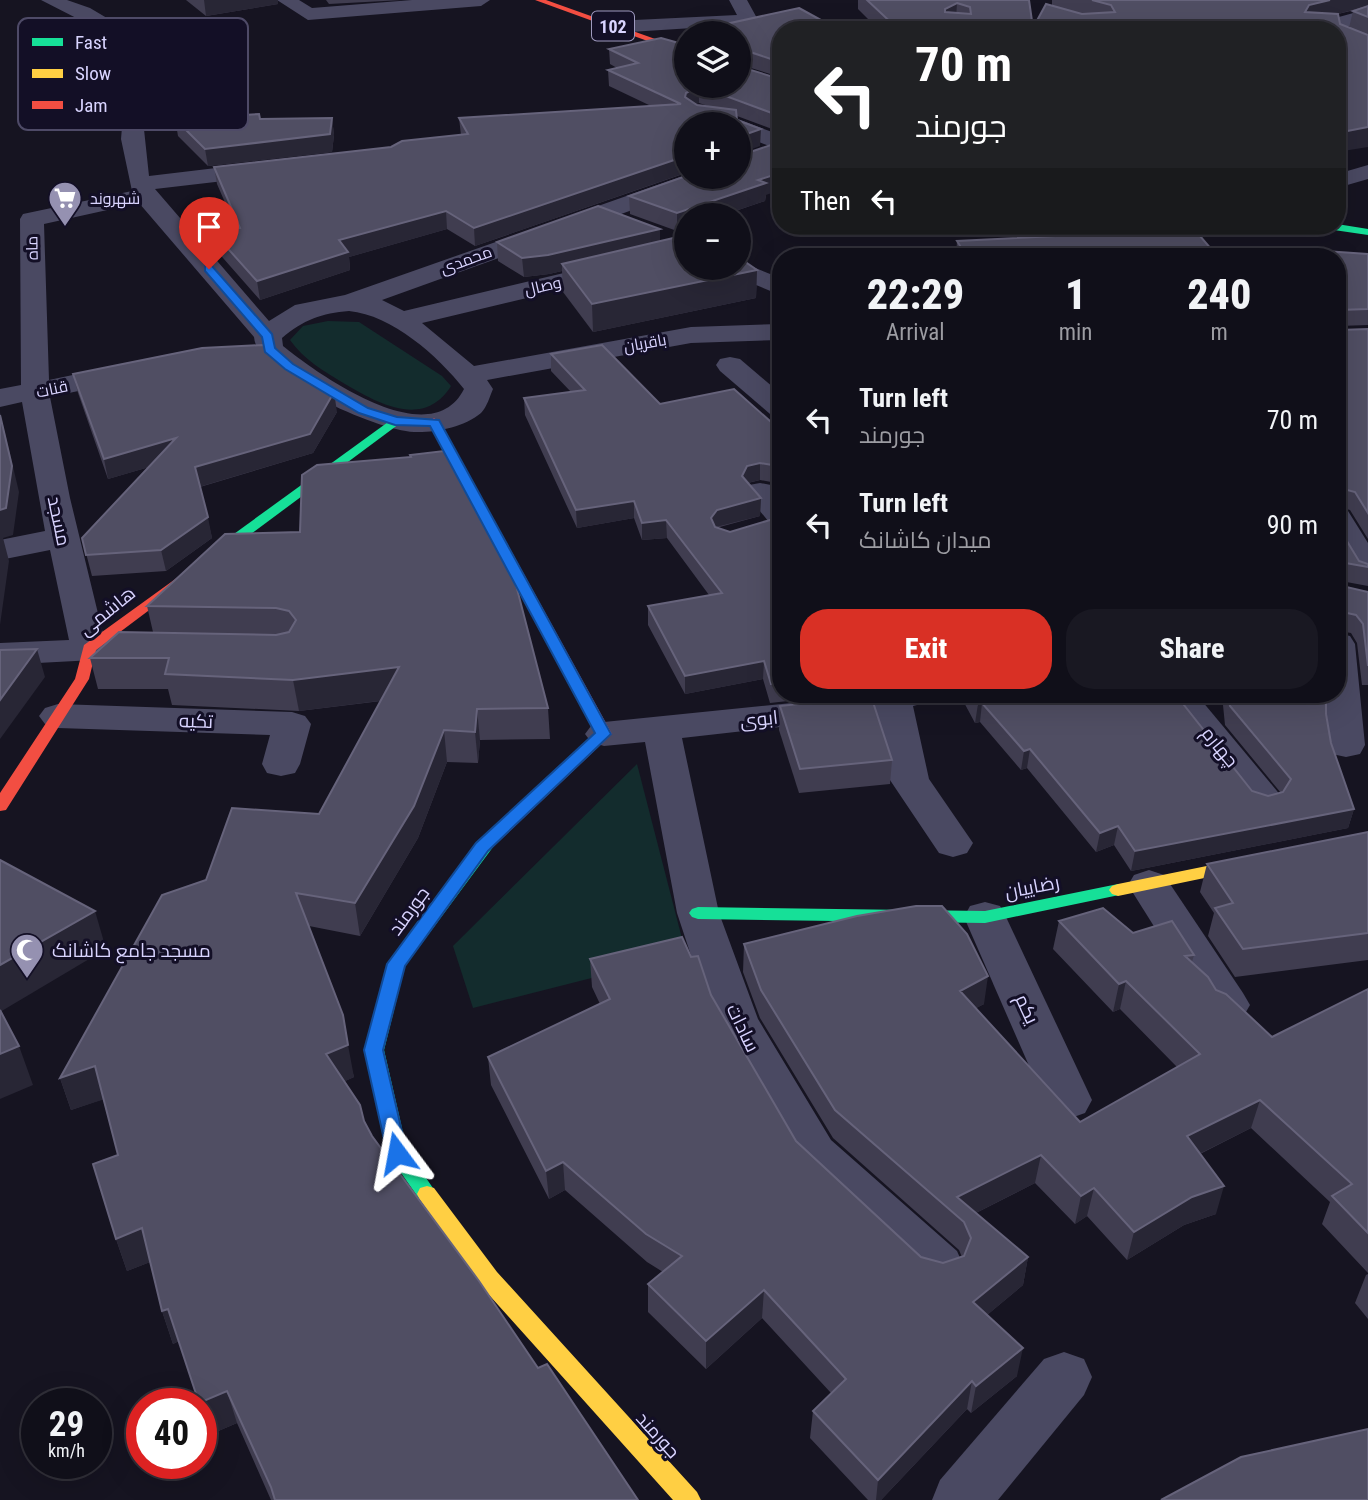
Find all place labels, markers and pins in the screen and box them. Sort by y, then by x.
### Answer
supermarket icon: شهروند [46,179,84,228]
place label: شهروند [90,189,140,209]
pin [179,197,239,269]
mosque icon: مسجد جامع کاشانک [8,931,46,980]
place label: مسجد جامع کاشانک [52,939,211,964]

